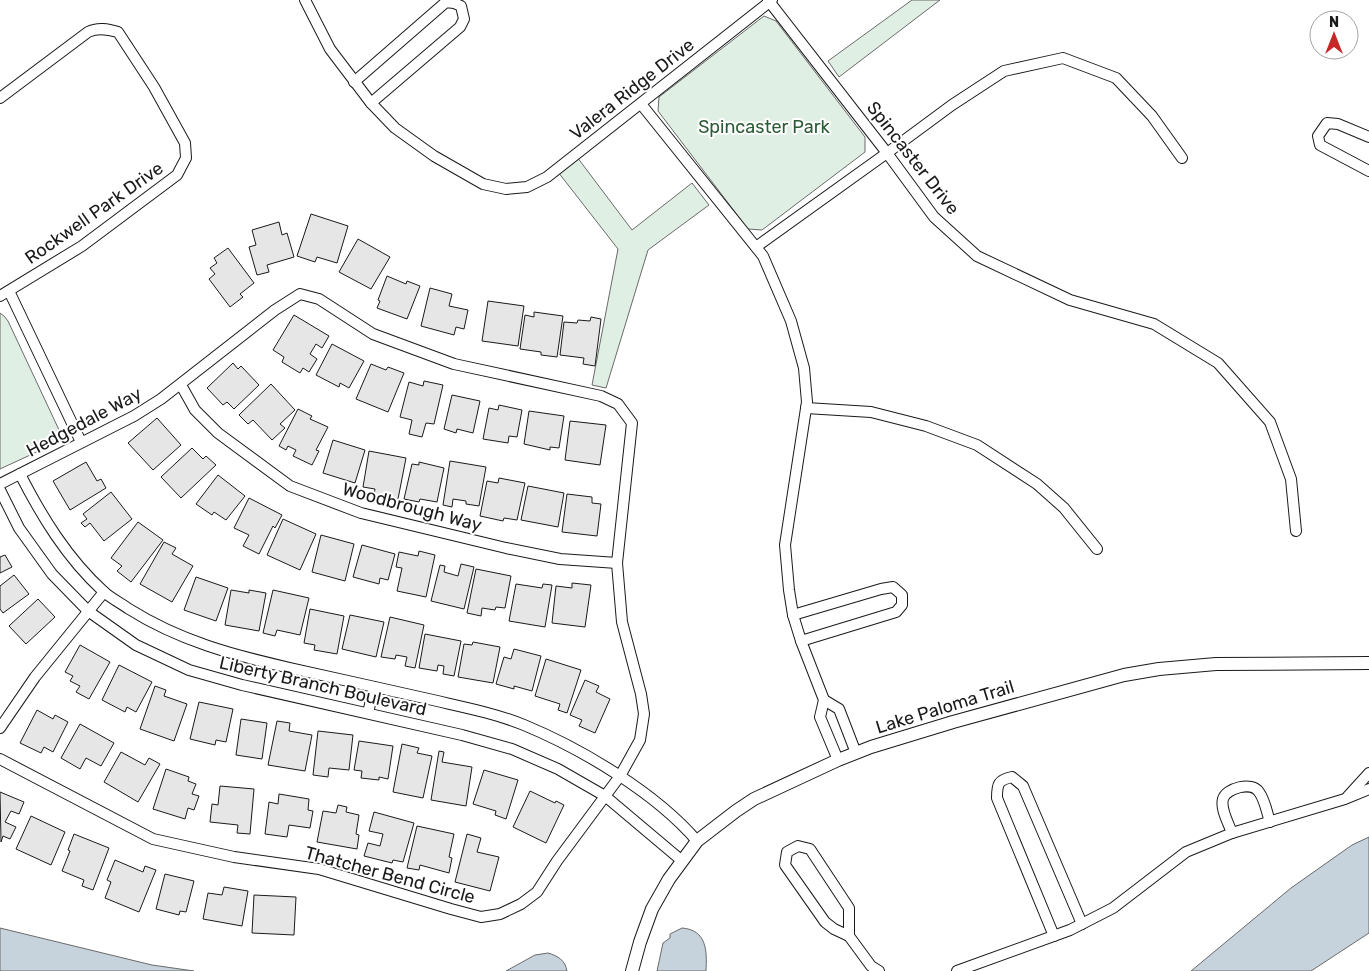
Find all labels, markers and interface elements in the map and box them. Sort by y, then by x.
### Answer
north arrow [1309,10,1359,60]
text: N [1329,14,1339,31]
street label: Valera Ridge Drive [565,34,699,144]
street label: Spincaster Drive [862,97,964,219]
park label: Spincaster Park [698,116,831,138]
street label: Rockwell Park Drive [21,157,167,269]
street label: Hedgedale Way [23,382,145,462]
street label: Woodbrough Way [340,478,484,536]
street label: Liberty Branch Boulevard [217,651,429,721]
street label: Lake Paloma Trail [873,675,1017,739]
street label: Thatcher Bend Circle [303,842,477,908]

